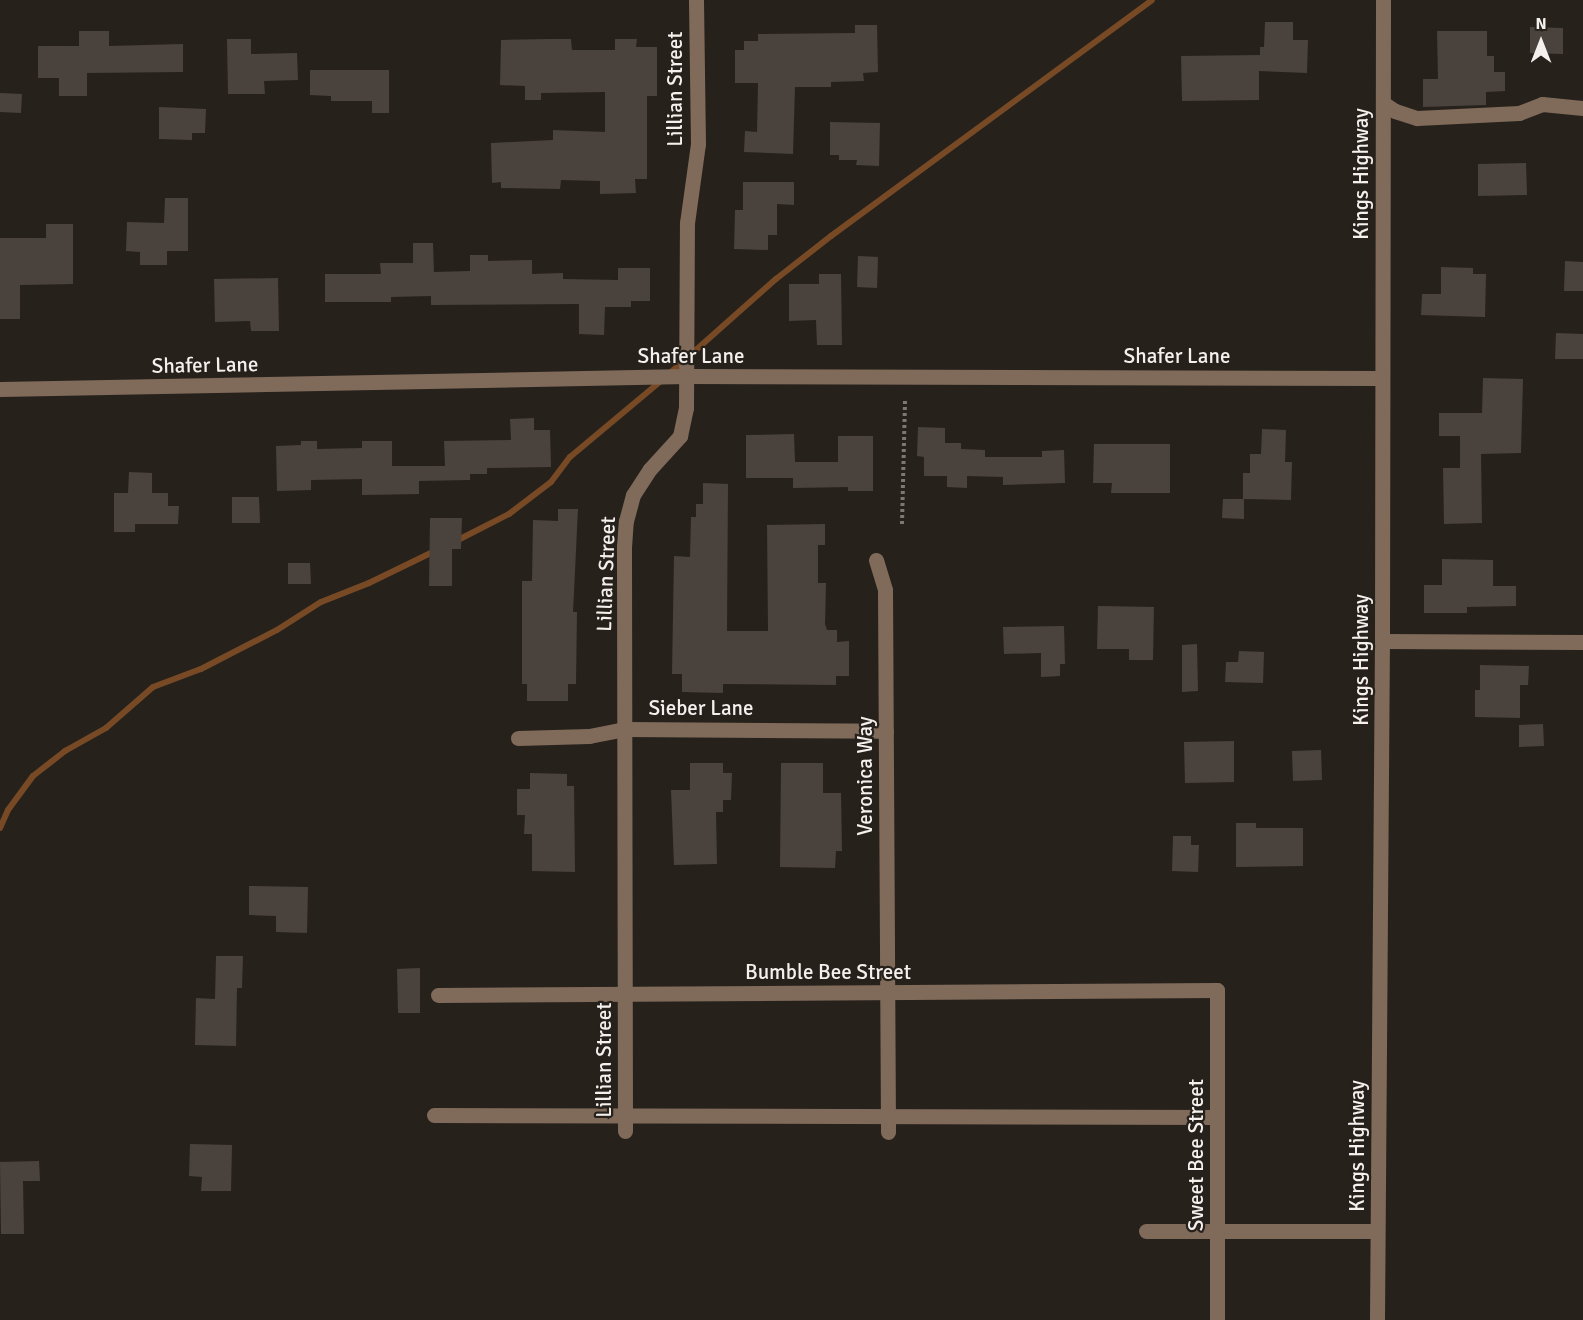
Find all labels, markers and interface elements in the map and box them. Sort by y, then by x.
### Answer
north arrow [1511,12,1571,72]
text: N [1535,14,1547,34]
street label: Lillian Street [662,31,688,147]
street label: Kings Highway [1348,108,1374,240]
street label: Shafer Lane [638,343,744,369]
street label: Shafer Lane [1124,343,1230,369]
street label: Shafer Lane [151,351,259,379]
street label: Lillian Street [591,516,621,632]
street label: Kings Highway [1348,594,1374,726]
street label: Sieber Lane [648,695,754,721]
street label: Veronica Way [852,716,878,836]
street label: Bumble Bee Street [745,959,911,985]
street label: Lillian Street [591,1002,617,1118]
street label: Sweet Bee Street [1183,1079,1209,1231]
street label: Kings Highway [1344,1080,1370,1212]

